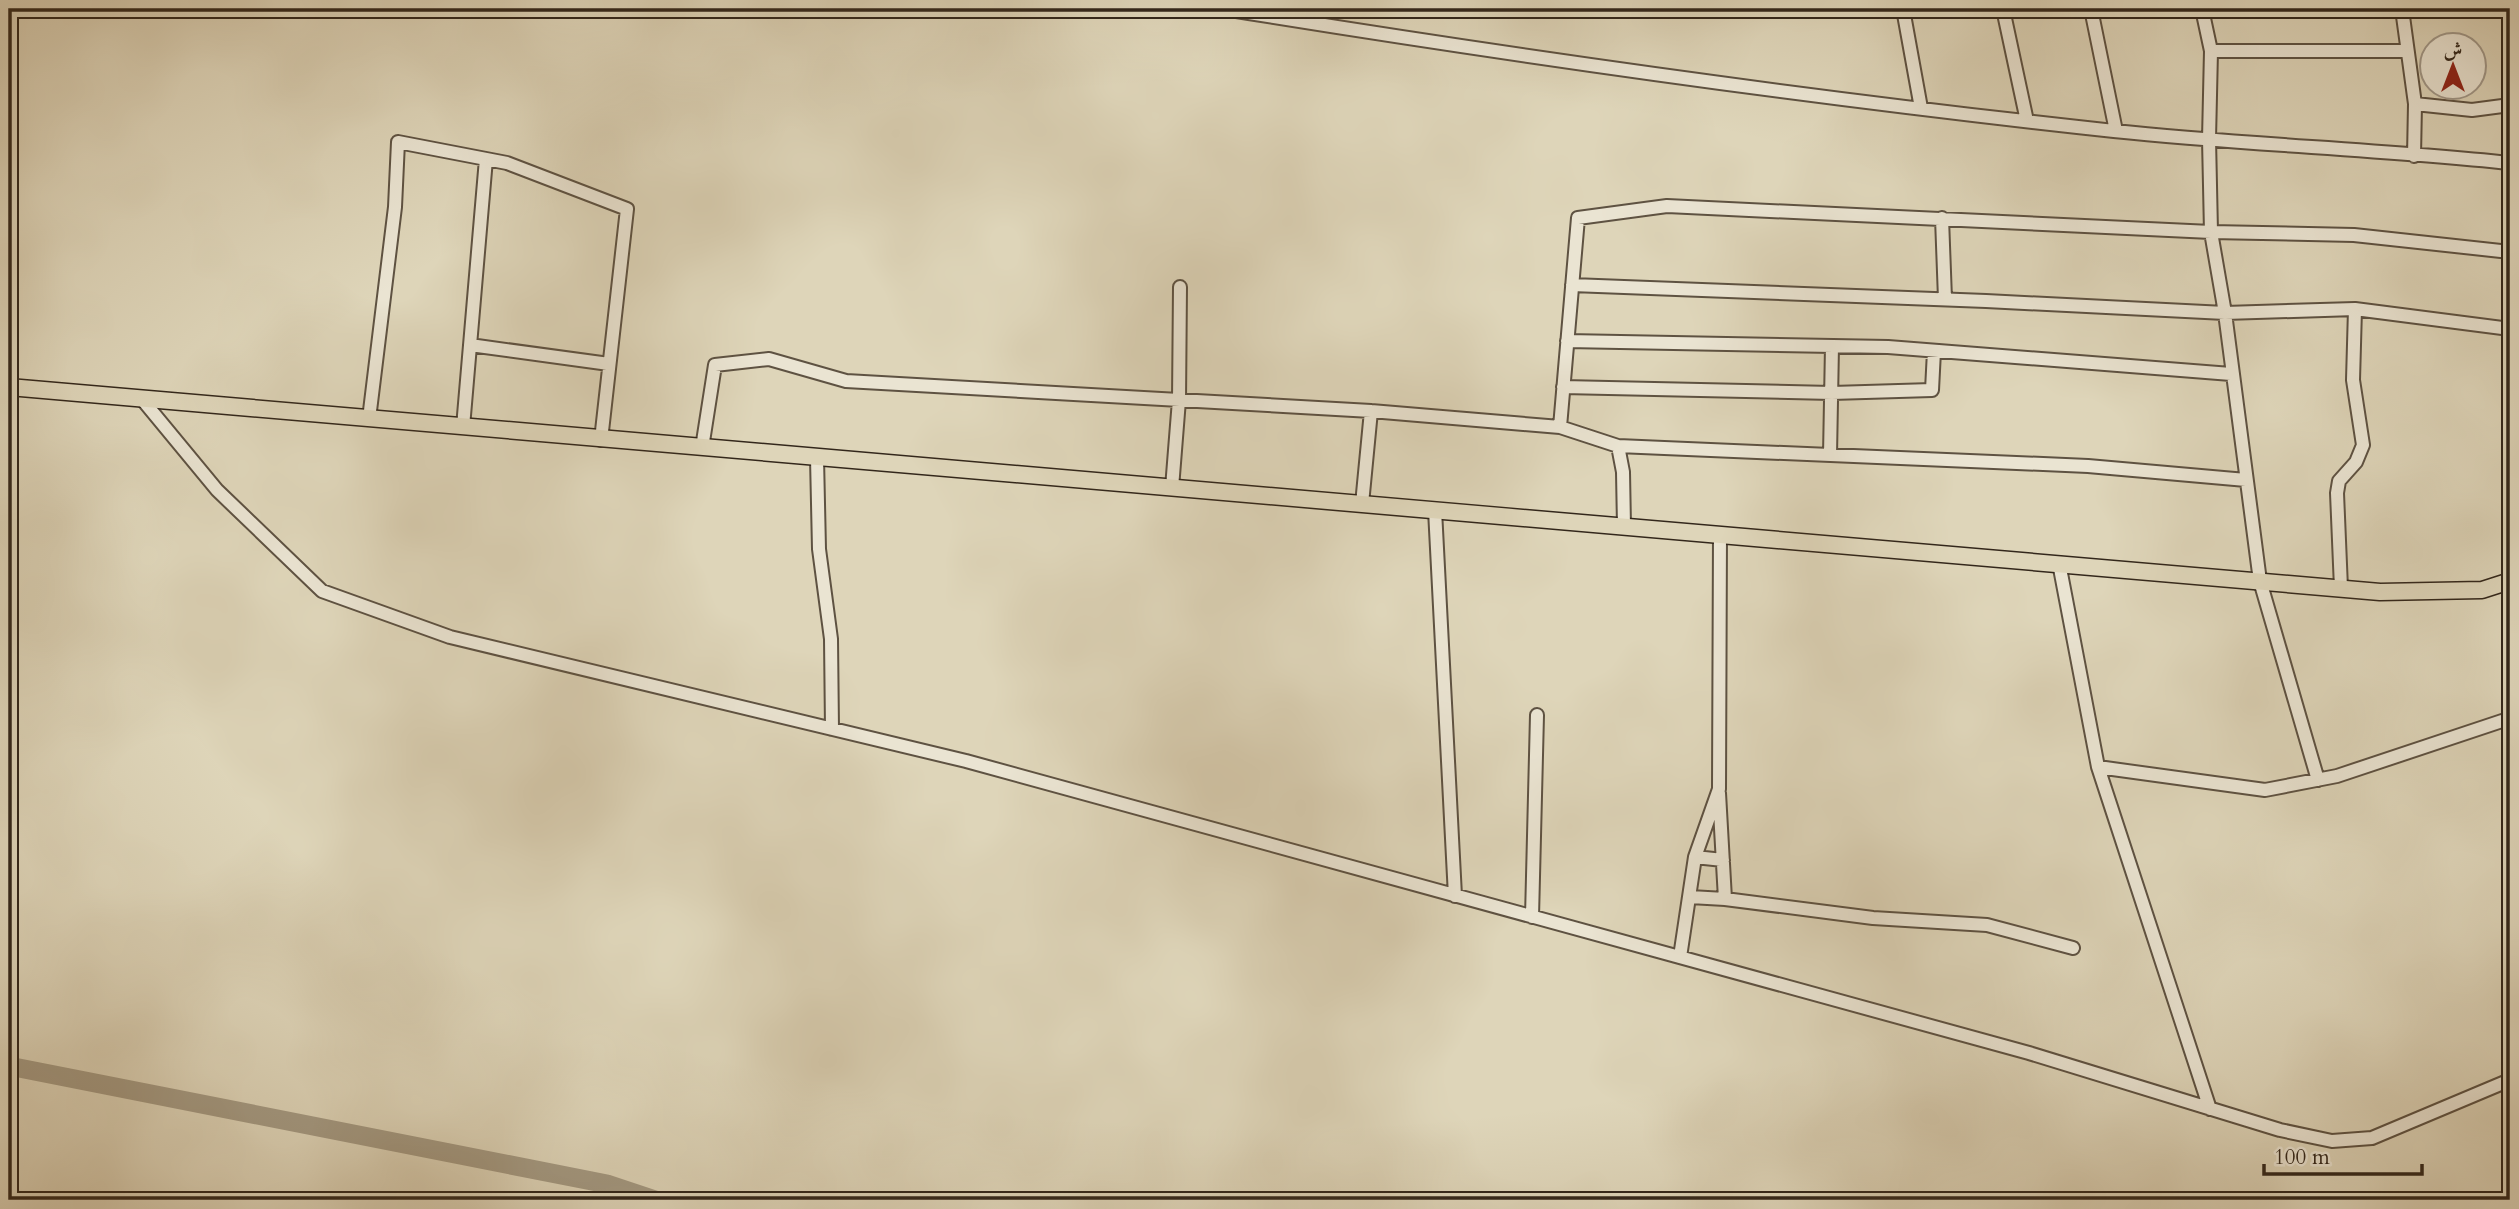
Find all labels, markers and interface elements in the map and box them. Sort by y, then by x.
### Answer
north arrow [2418,32,2488,102]
text: ش [2444,37,2462,63]
scale bar [2264,1132,2421,1176]
text: 100 m [2274,1143,2330,1172]

